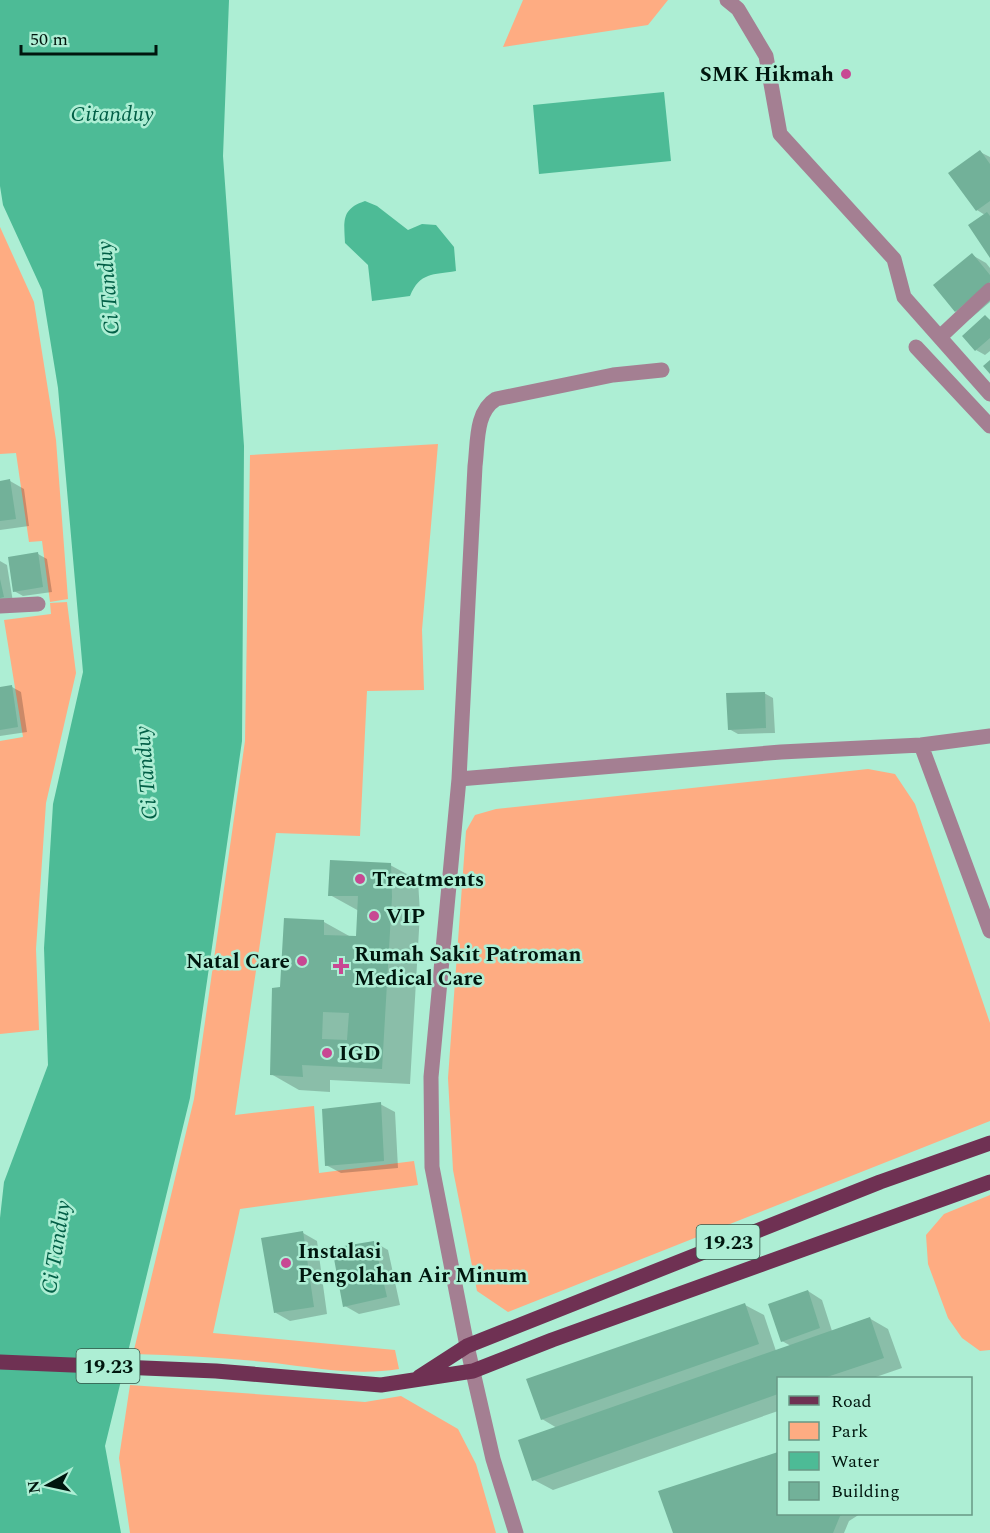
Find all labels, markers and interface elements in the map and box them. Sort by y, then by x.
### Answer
scale bar [21,18,156,56]
text: 50 m [30,26,68,53]
place label: SMK Hikmah [700,59,834,91]
marker: SMK Hikmah [839,67,853,81]
water label: Citanduy [71,98,154,131]
water label: Ci Tanduy [88,239,129,336]
water label: Ci Tanduy [126,724,167,821]
place label: Treatments [372,864,484,896]
marker: Treatments [353,872,367,886]
place label: VIP [386,901,425,933]
marker: VIP [367,909,381,923]
place label: Rumah Sakit Patroman Medical Care [354,939,581,995]
place label: Natal Care [186,946,290,978]
marker: Natal Care [295,954,309,968]
marker: Rumah Sakit Patroman Medical Care [332,957,350,975]
place label: IGD [339,1038,380,1070]
marker: IGD [320,1046,334,1060]
water label: Ci Tanduy [33,1198,80,1296]
road number: 19.23 [696,1225,760,1259]
place label: Instalasi Pengolahan Air Minum [298,1236,527,1292]
marker: Instalasi Pengolahan Air Minum [279,1256,293,1270]
road number: 19.23 [76,1349,140,1383]
legend [777,1377,972,1515]
text: Road [831,1388,872,1415]
text: Park [831,1418,868,1445]
text: Water [831,1448,879,1475]
north arrow [18,1455,78,1515]
text: Building [831,1478,900,1505]
text: N [21,1479,47,1495]

